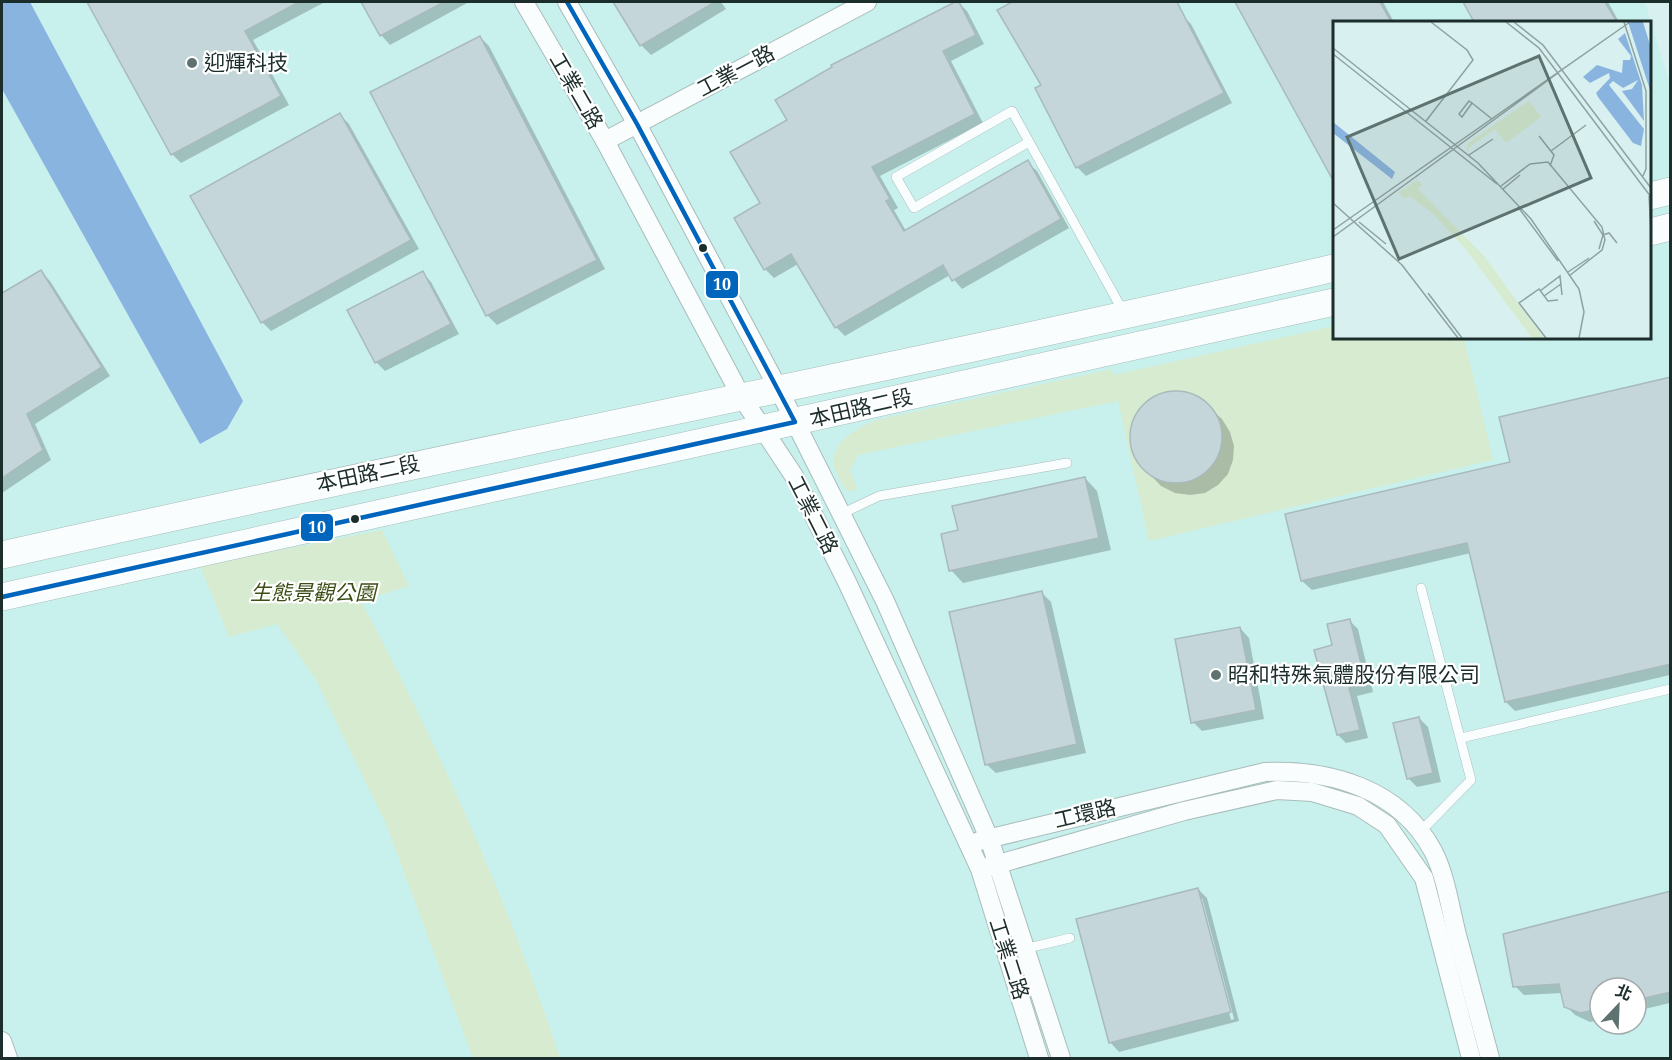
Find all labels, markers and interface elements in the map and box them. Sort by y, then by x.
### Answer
inset map [1333,21,1651,339]
street label: 工業一路 [692,38,779,102]
street label: 工業二路 [544,47,610,134]
place label: 迎輝科技 [204,48,288,76]
marker: 迎輝科技 [185,56,199,70]
unlabelled marker [697,242,709,254]
line badge: 10 [705,270,739,299]
text: 10 [713,273,731,295]
street label: 本田路二段 [806,382,915,432]
street label: 本田路二段 [314,448,422,498]
street label: 工業二路 [782,471,845,558]
line badge: 10 [300,513,334,542]
unlabelled marker [349,513,361,525]
text: 10 [308,516,326,538]
park label: 生態景觀公園 [250,578,379,606]
place label: 昭和特殊氣體股份有限公司 [1228,660,1480,688]
marker: 昭和特殊氣體股份有限公司 [1209,668,1223,682]
street label: 工環路 [1051,792,1119,834]
street label: 工業二路 [984,914,1036,1003]
north arrow [1588,976,1648,1036]
text: 北 [1612,979,1636,1005]

